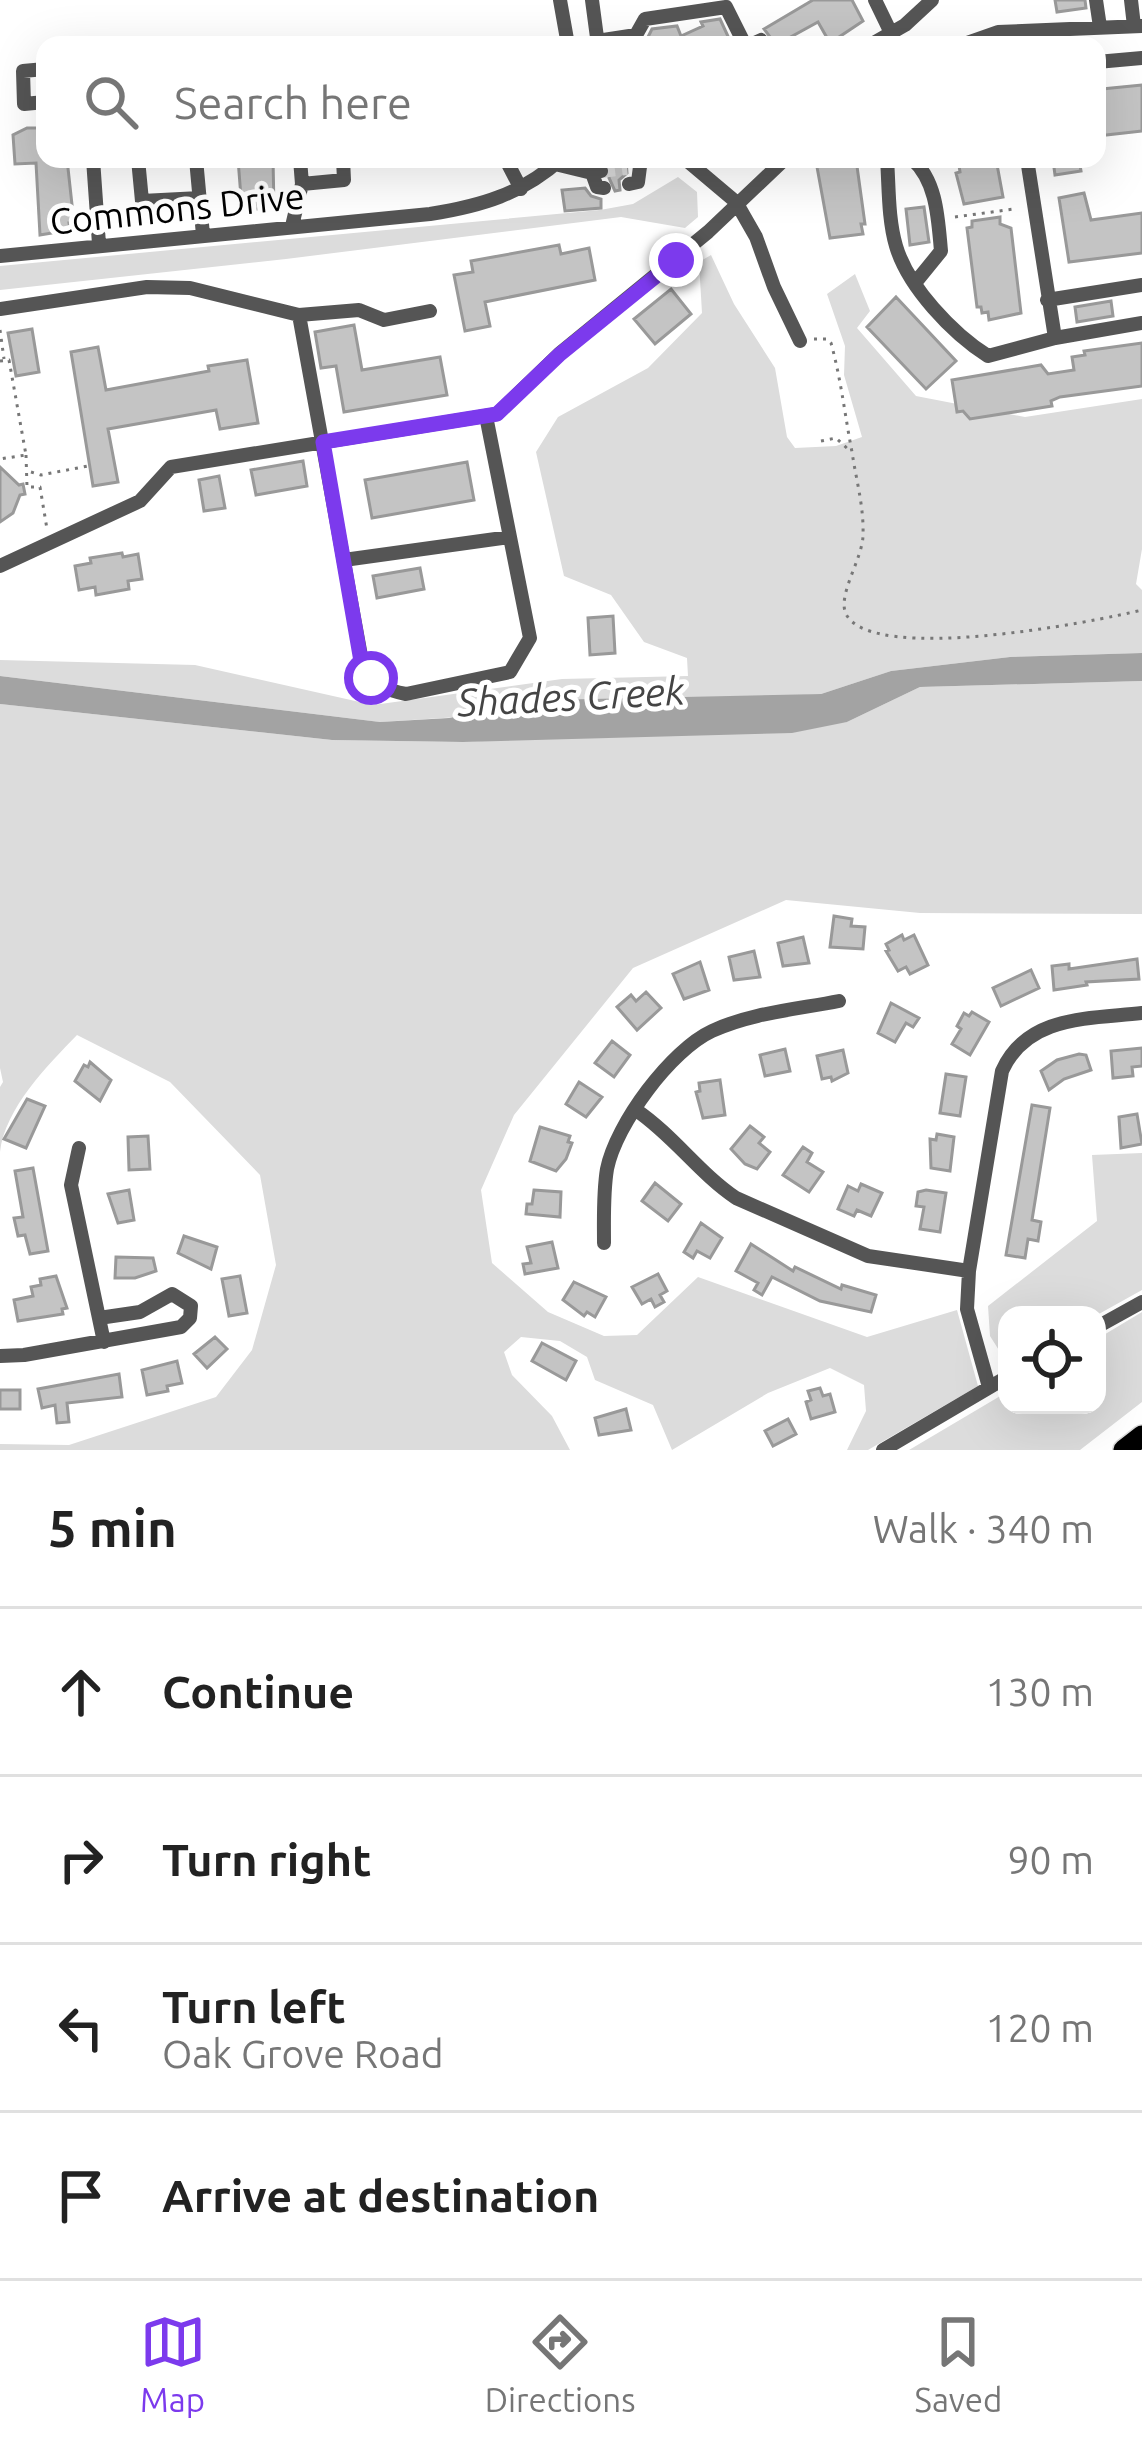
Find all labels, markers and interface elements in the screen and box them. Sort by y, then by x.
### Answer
search box [36,36,1106,168]
icon: search [78,69,144,135]
text: Search here [174,77,412,128]
street label: Commons Drive [48,174,306,242]
route end [649,233,703,287]
route start [344,651,398,705]
water label: Shades Creek [455,669,686,723]
map controls [998,1306,1106,1414]
button: locate [998,1306,1106,1414]
text: 5 min [48,1499,177,1557]
text: Walk · 340 m [873,1507,1094,1550]
icon: ahead [48,1659,114,1725]
text: Continue [162,1666,354,1717]
text: 130 m [985,1670,1094,1713]
icon: right [48,1827,114,1893]
text: Turn right [162,1834,371,1885]
text: 90 m [1007,1838,1094,1881]
text: Turn left [162,1981,346,2032]
icon: left [48,1995,114,2061]
text: 120 m [985,2006,1094,2049]
text: Oak Grove Road [162,2032,444,2075]
icon: arrive [48,2163,114,2229]
text: Arrive at destination [162,2170,599,2221]
tab: Map [140,2309,206,2418]
tab: Directions [485,2309,635,2418]
tab: Saved [915,2309,1002,2418]

